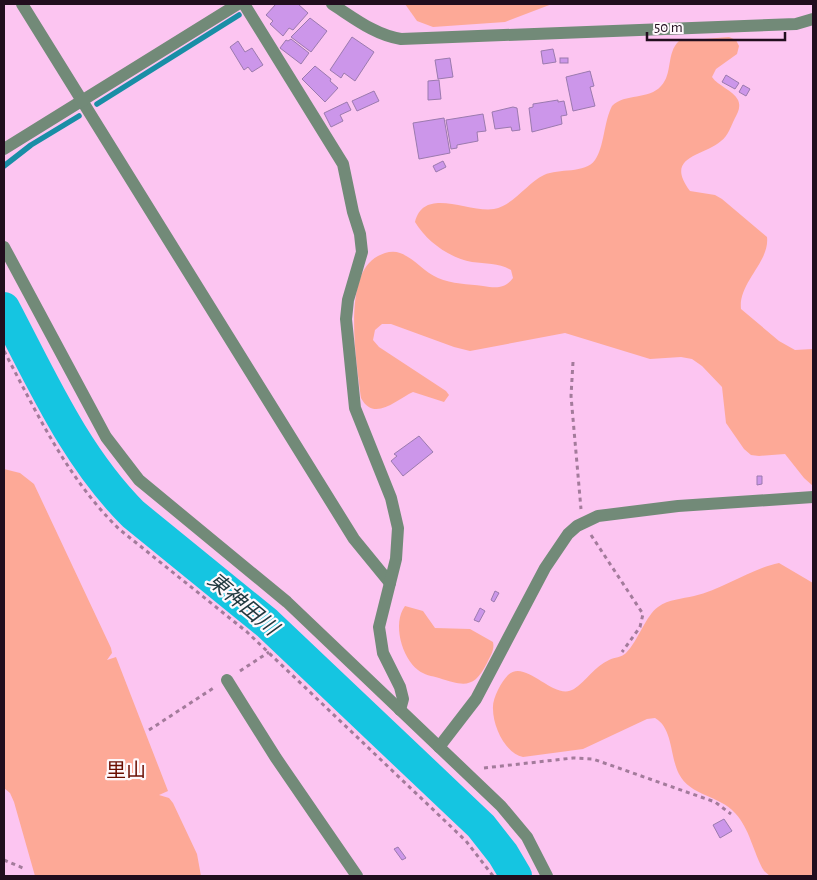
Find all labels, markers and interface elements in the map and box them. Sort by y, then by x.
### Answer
scale bar [647,10,784,42]
text: 50 m [654,20,683,35]
water label: 東神田川 [204,569,284,641]
park label: 里山 [106,760,146,781]

